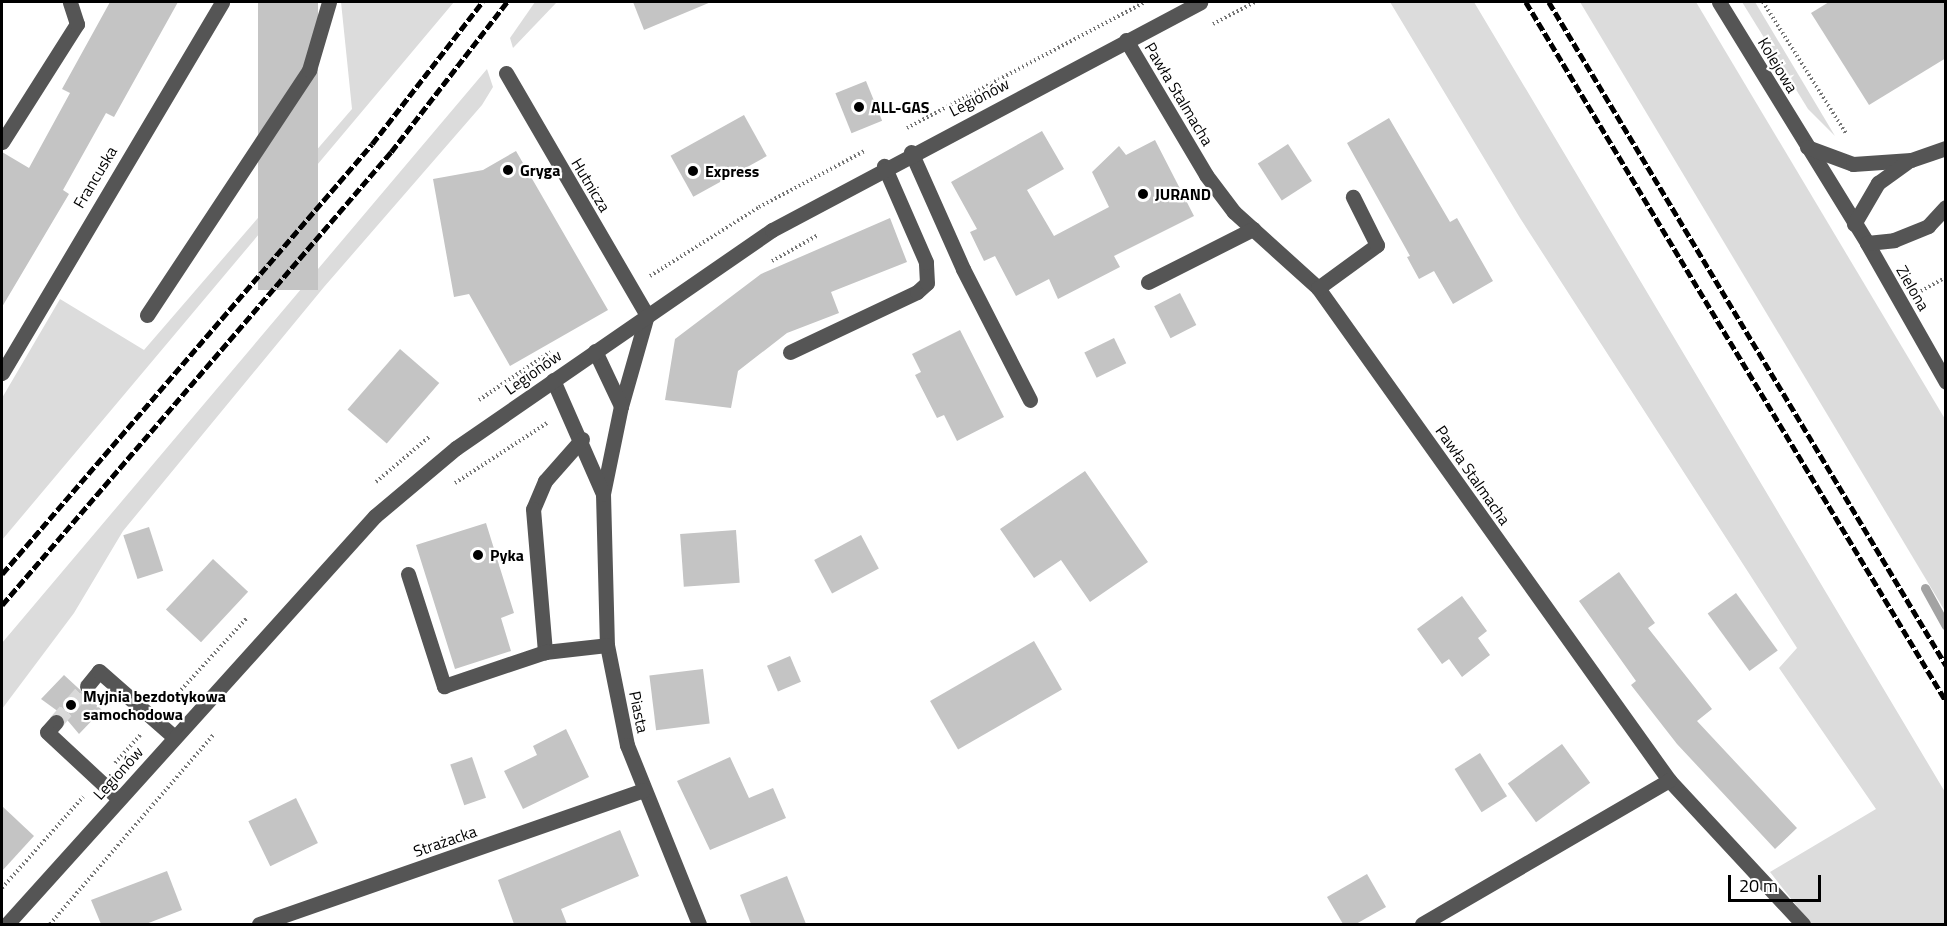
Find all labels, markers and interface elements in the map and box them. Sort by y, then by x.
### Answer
street label: Kolejowa [1754,34,1802,96]
street label: Pawła Stalmacha [1141,39,1217,149]
street label: Legionów [946,74,1012,120]
place label: ALL-GAS [871,97,929,117]
marker: ALL-GAS [852,100,866,114]
street label: Francuska [69,143,121,211]
street label: Hutnicza [568,155,614,215]
place label: Gryga [520,160,560,180]
place label: Express [705,161,759,181]
marker: Gryga [501,163,515,177]
marker: Express [686,164,700,178]
place label: JURAND [1155,184,1211,204]
marker: JURAND [1136,187,1150,201]
street label: Zielona [1892,262,1934,314]
street label: Legionów [501,345,565,399]
street label: Pawła Stalmacha [1432,422,1514,528]
place label: Pyka [490,545,524,565]
marker: Pyka [471,548,485,562]
place label: Myjnia bezdotykowa samochodowa [83,686,226,724]
street label: Piasta [625,689,653,735]
marker: Myjnia bezdotykowa samochodowa [64,698,78,712]
street label: Legionów [89,742,147,804]
street label: Strażacka [411,821,479,861]
scale bar [1731,863,1824,901]
text: 20 m [1739,872,1778,899]

